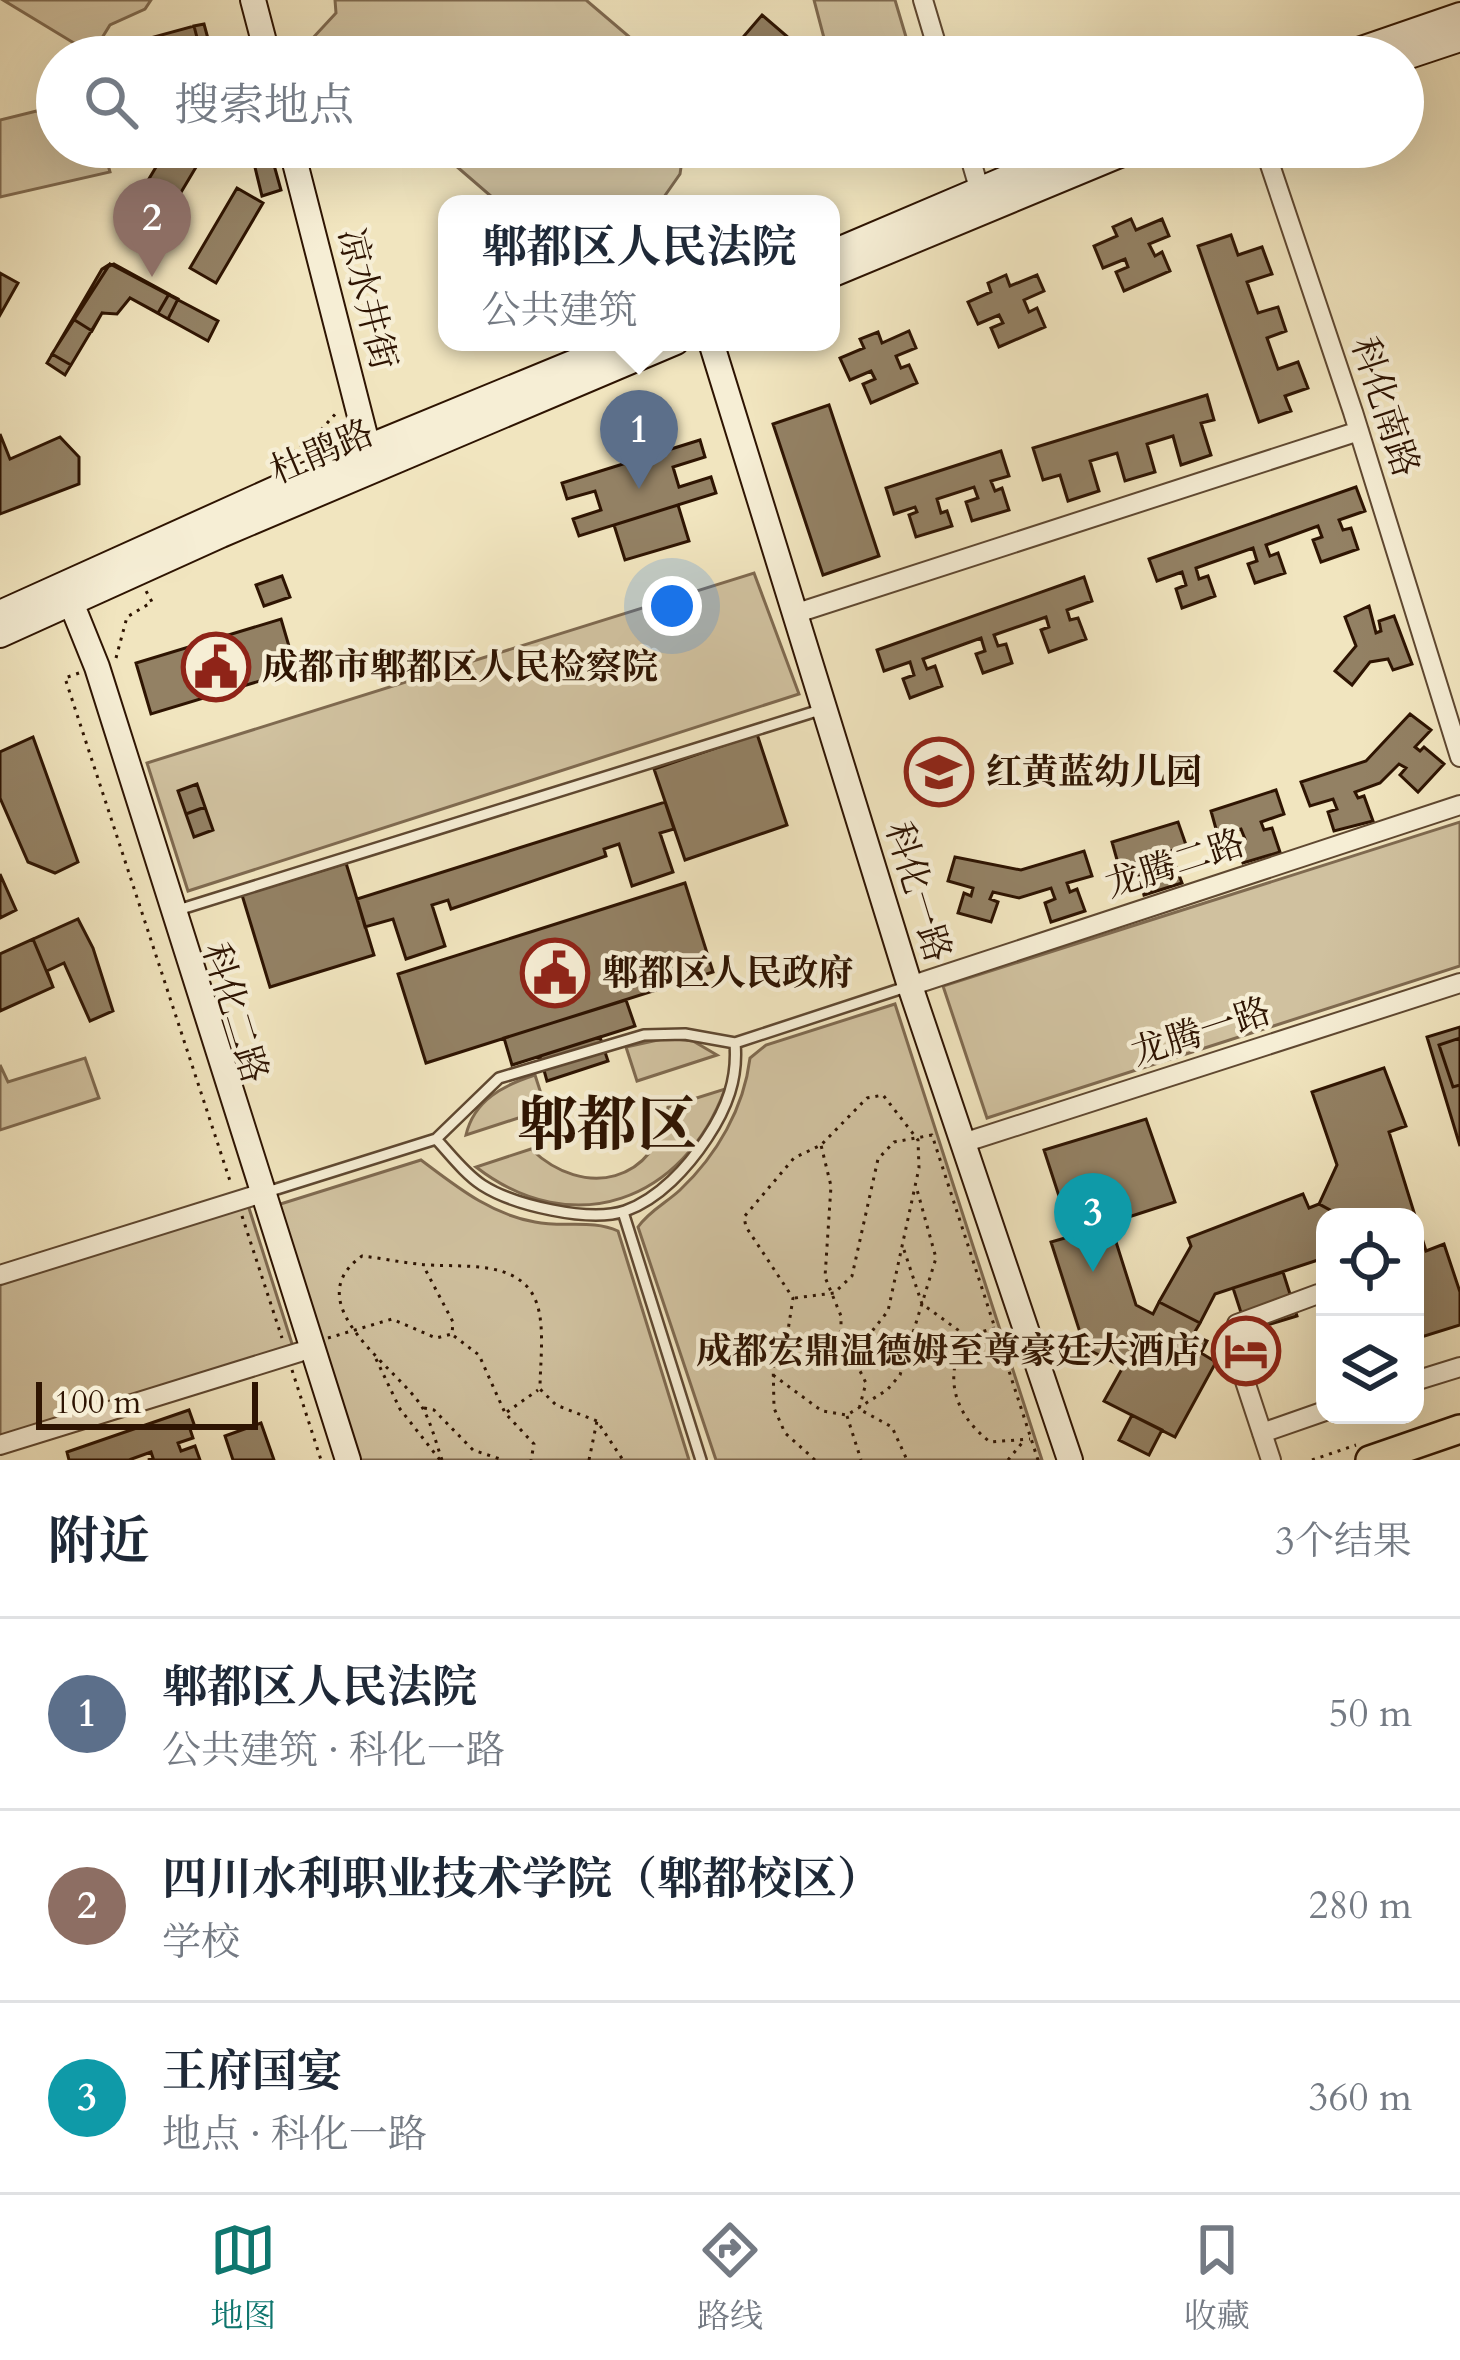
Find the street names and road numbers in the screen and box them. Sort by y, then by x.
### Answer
street label: 凉水井街 [326,223,408,375]
street label: 科化南路 [1339,331,1431,483]
street label: 杜鹃路 [263,408,381,496]
street label: 科化一路 [874,816,962,968]
street label: 龙腾二路 [1099,818,1251,910]
street label: 科化二路 [191,937,279,1089]
street label: 龙腾一路 [1125,986,1277,1078]

